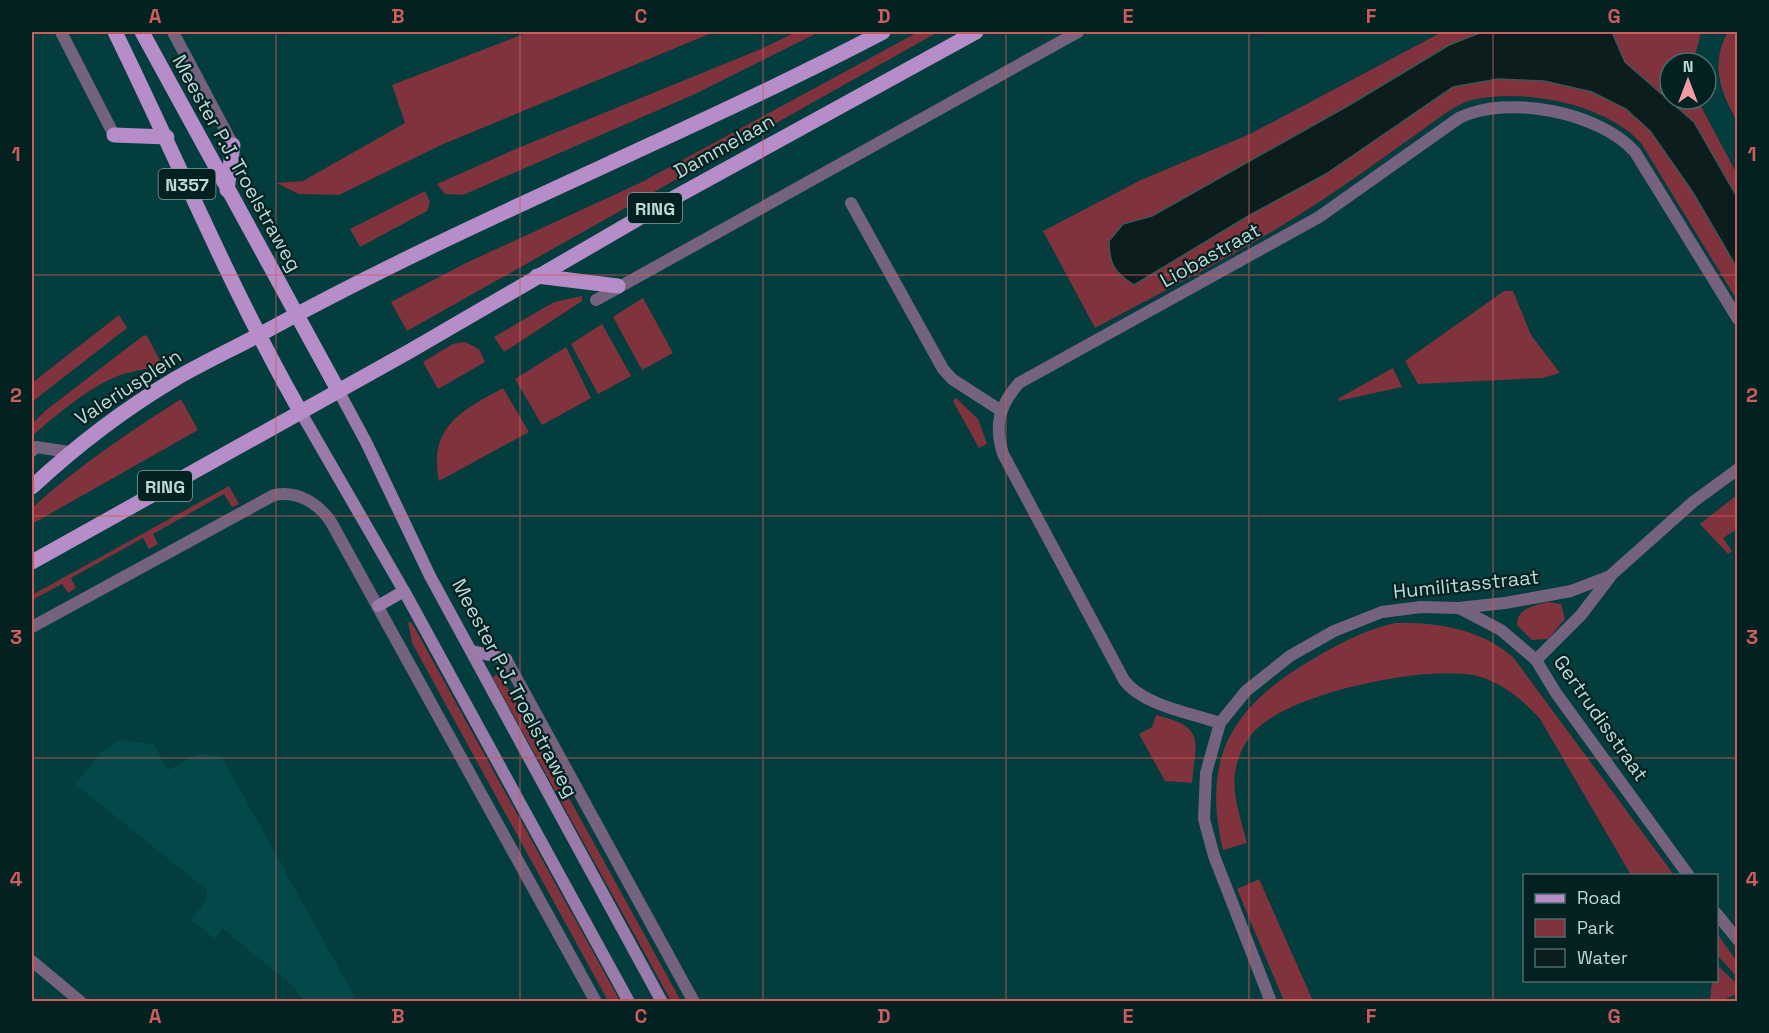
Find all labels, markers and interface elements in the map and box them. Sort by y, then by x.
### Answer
text: A [149,3,162,29]
text: B [391,3,405,29]
text: C [635,3,648,29]
text: D [877,3,891,29]
text: E [1122,3,1134,29]
text: F [1366,3,1377,29]
text: G [1607,3,1621,29]
street label: Meester P.J. Troelstraweg [166,50,308,276]
north arrow [1658,51,1718,111]
text: N [1683,56,1693,77]
street label: Dammelaan [669,108,779,184]
text: 1 [11,141,21,167]
text: 1 [1747,141,1757,167]
road number: N357 [158,169,216,199]
road number: RING [628,193,682,223]
street label: Liobastraat [1155,217,1265,293]
street label: Valeriusplein [70,343,186,431]
text: 2 [10,382,22,408]
text: 2 [1746,382,1758,408]
road number: RING [138,471,192,501]
street label: Humilitasstraat [1392,563,1540,605]
street label: Meester P.J. Troelstraweg [446,574,584,802]
text: 3 [10,624,22,650]
text: 3 [1746,624,1758,650]
street label: Gertrudisstraat [1548,650,1654,786]
text: 4 [10,866,23,892]
text: 4 [1746,866,1759,892]
legend [1523,874,1718,982]
text: Road [1577,886,1621,909]
text: Park [1577,916,1615,939]
text: Water [1577,946,1628,969]
text: A [149,1003,162,1029]
text: B [391,1003,405,1029]
text: C [635,1003,648,1029]
text: D [877,1003,891,1029]
text: E [1122,1003,1134,1029]
text: F [1366,1003,1377,1029]
text: G [1607,1003,1621,1029]

